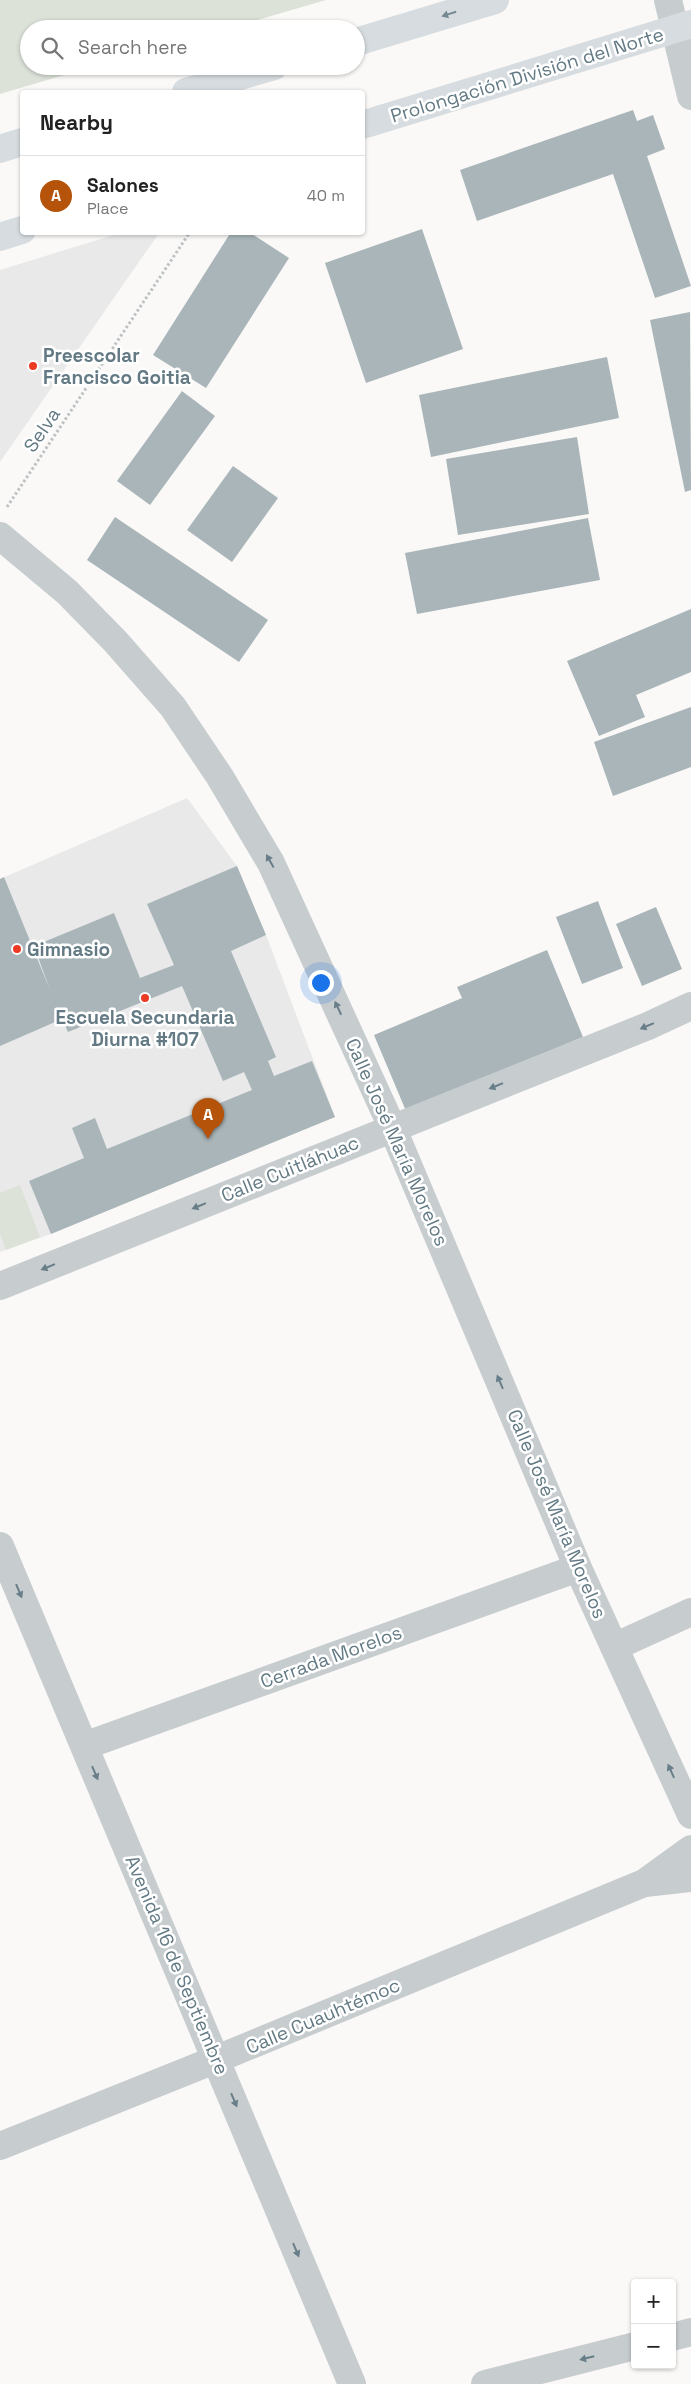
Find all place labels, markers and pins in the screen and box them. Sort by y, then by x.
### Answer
place label: Preescolar Francisco Goitia [43,343,191,390]
marker: Preescolar Francisco Goitia [27,360,39,372]
place label: Gimnasio [27,937,110,962]
marker: Gimnasio [11,943,23,955]
marker: Escuela Secundaria Diurna #107 [139,992,151,1004]
place label: Escuela Secundaria Diurna #107 [56,1005,234,1052]
pin: A [192,1098,224,1139]

